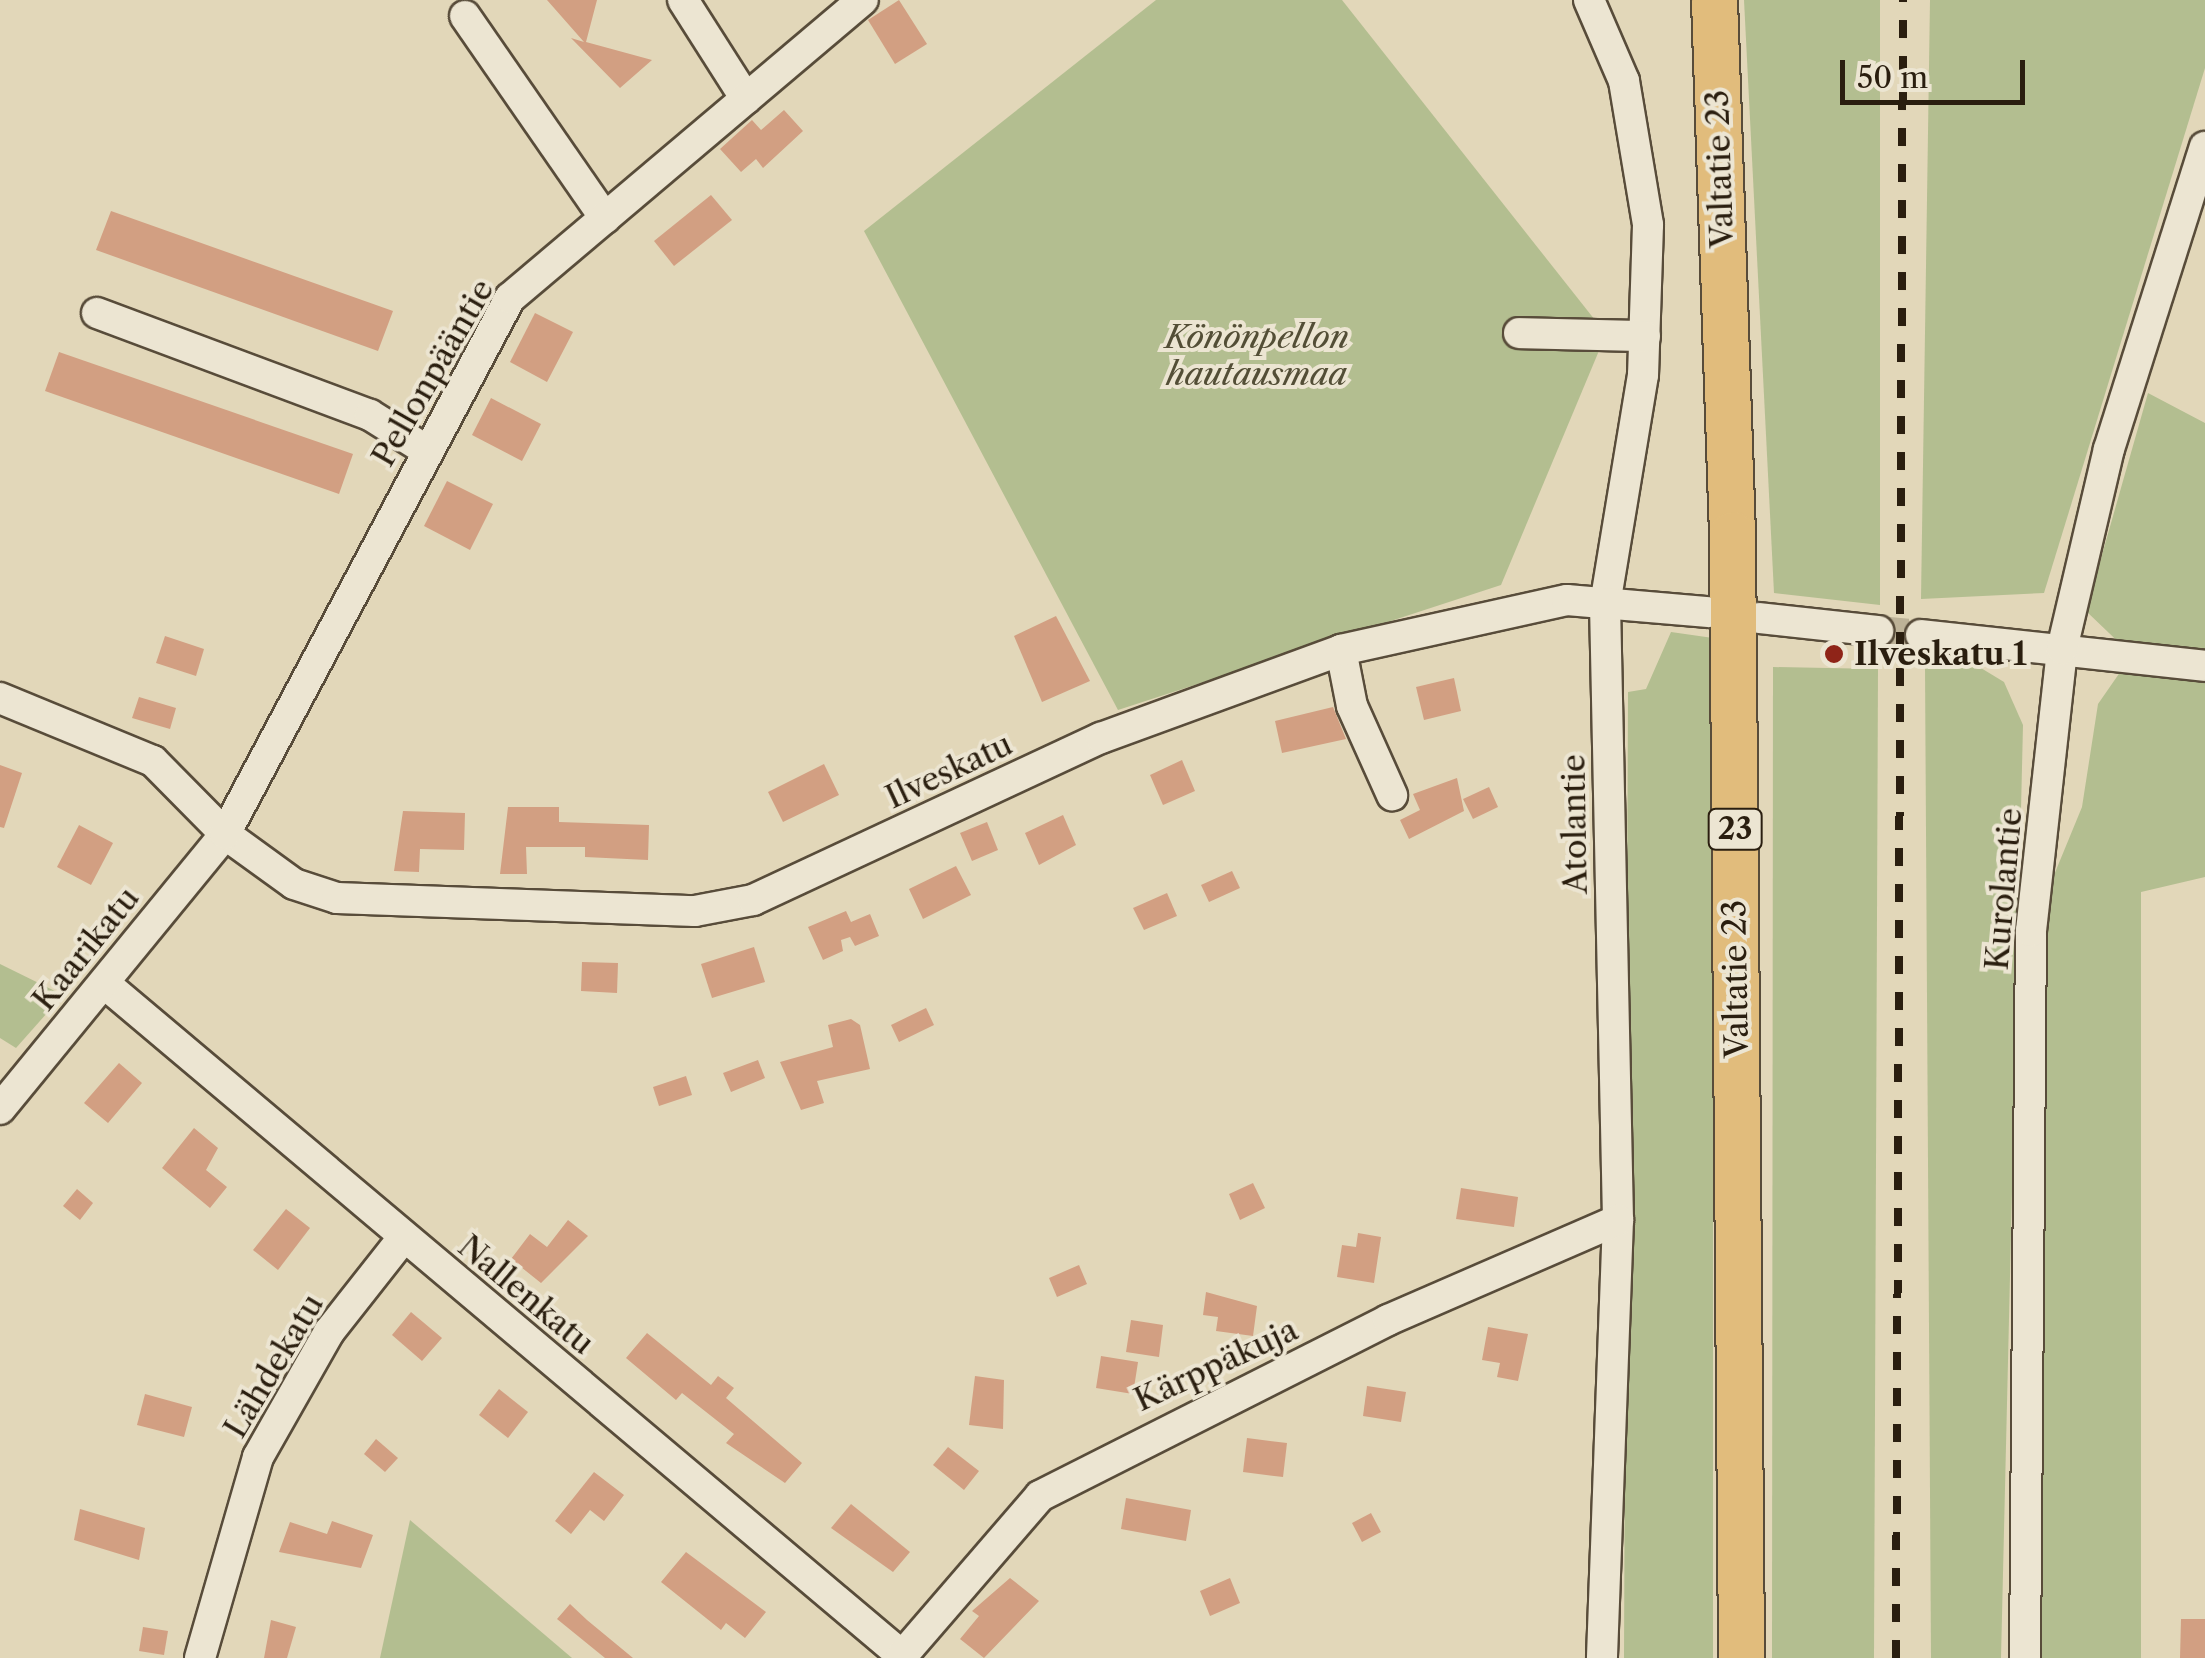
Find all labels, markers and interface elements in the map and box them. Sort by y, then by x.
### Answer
scale bar [1845,40,2030,102]
text: 50 m [1857,59,1928,96]
street label: Valtatie 23 [1698,89,1742,249]
street label: Pellonpääntie [364,273,502,473]
park label: Könönpellon hautausmaa [1165,319,1349,394]
place label: Ilveskatu 1 [1854,635,2027,673]
marker: Ilveskatu 1 [1823,643,1845,665]
street label: Ilveskatu [880,725,1018,817]
street label: Atolantie [1555,754,1595,894]
road number: 23 [1708,804,1762,854]
street label: Kurolantie [1978,806,2030,972]
street label: Kaarikatu [25,880,147,1018]
street label: Valtatie 23 [1715,900,1757,1058]
street label: Nallenkatu [450,1227,602,1363]
street label: Lähdekatu [216,1287,332,1445]
street label: Kärppäkuja [1128,1310,1304,1420]

